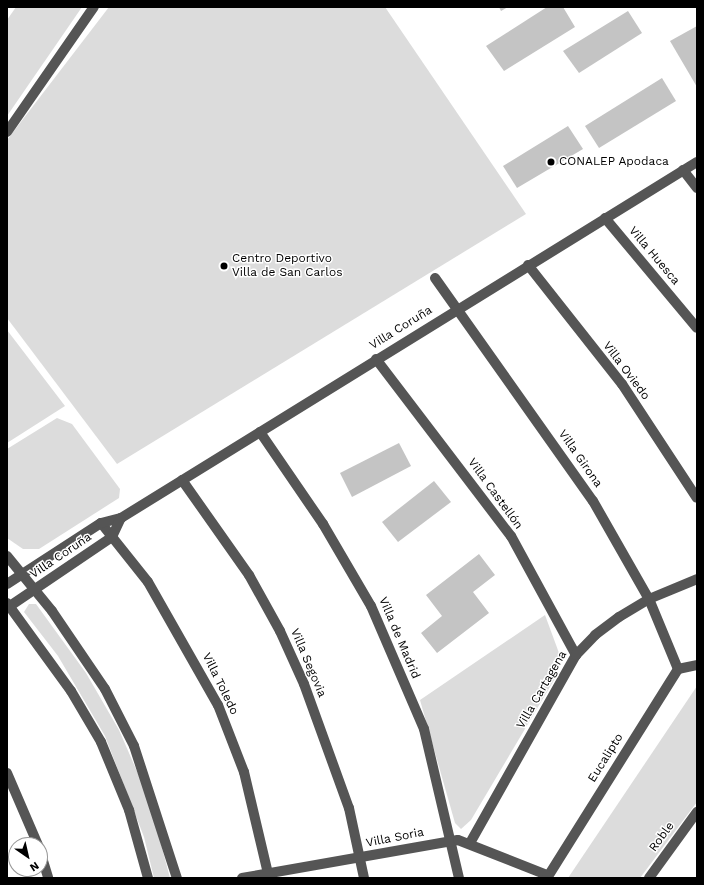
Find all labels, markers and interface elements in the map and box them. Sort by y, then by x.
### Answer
place label: CONALEP Apodaca [559,155,670,169]
marker: CONALEP Apodaca [546,157,556,167]
street label: Villa Huesca [625,224,683,288]
place label: Centro Deportivo Villa de San Carlos [232,252,343,280]
marker: Centro Deportivo Villa de San Carlos [219,261,229,271]
street label: Villa Coruña [367,303,435,353]
street label: Villa Oviedo [599,339,653,403]
street label: Villa Girona [555,427,605,491]
street label: Villa Castellón [464,456,526,532]
street label: Villa Coruña [27,530,95,582]
street label: Villa de Madrid [375,595,423,681]
street label: Villa Segovia [287,626,329,700]
street label: Villa Cartagena [514,648,570,732]
street label: Villa Toledo [199,650,241,718]
street label: Eucalipto [585,731,627,785]
street label: Roble [646,819,678,855]
street label: Villa Soria [365,825,425,851]
north arrow [8,837,48,877]
text: N [27,859,41,874]

